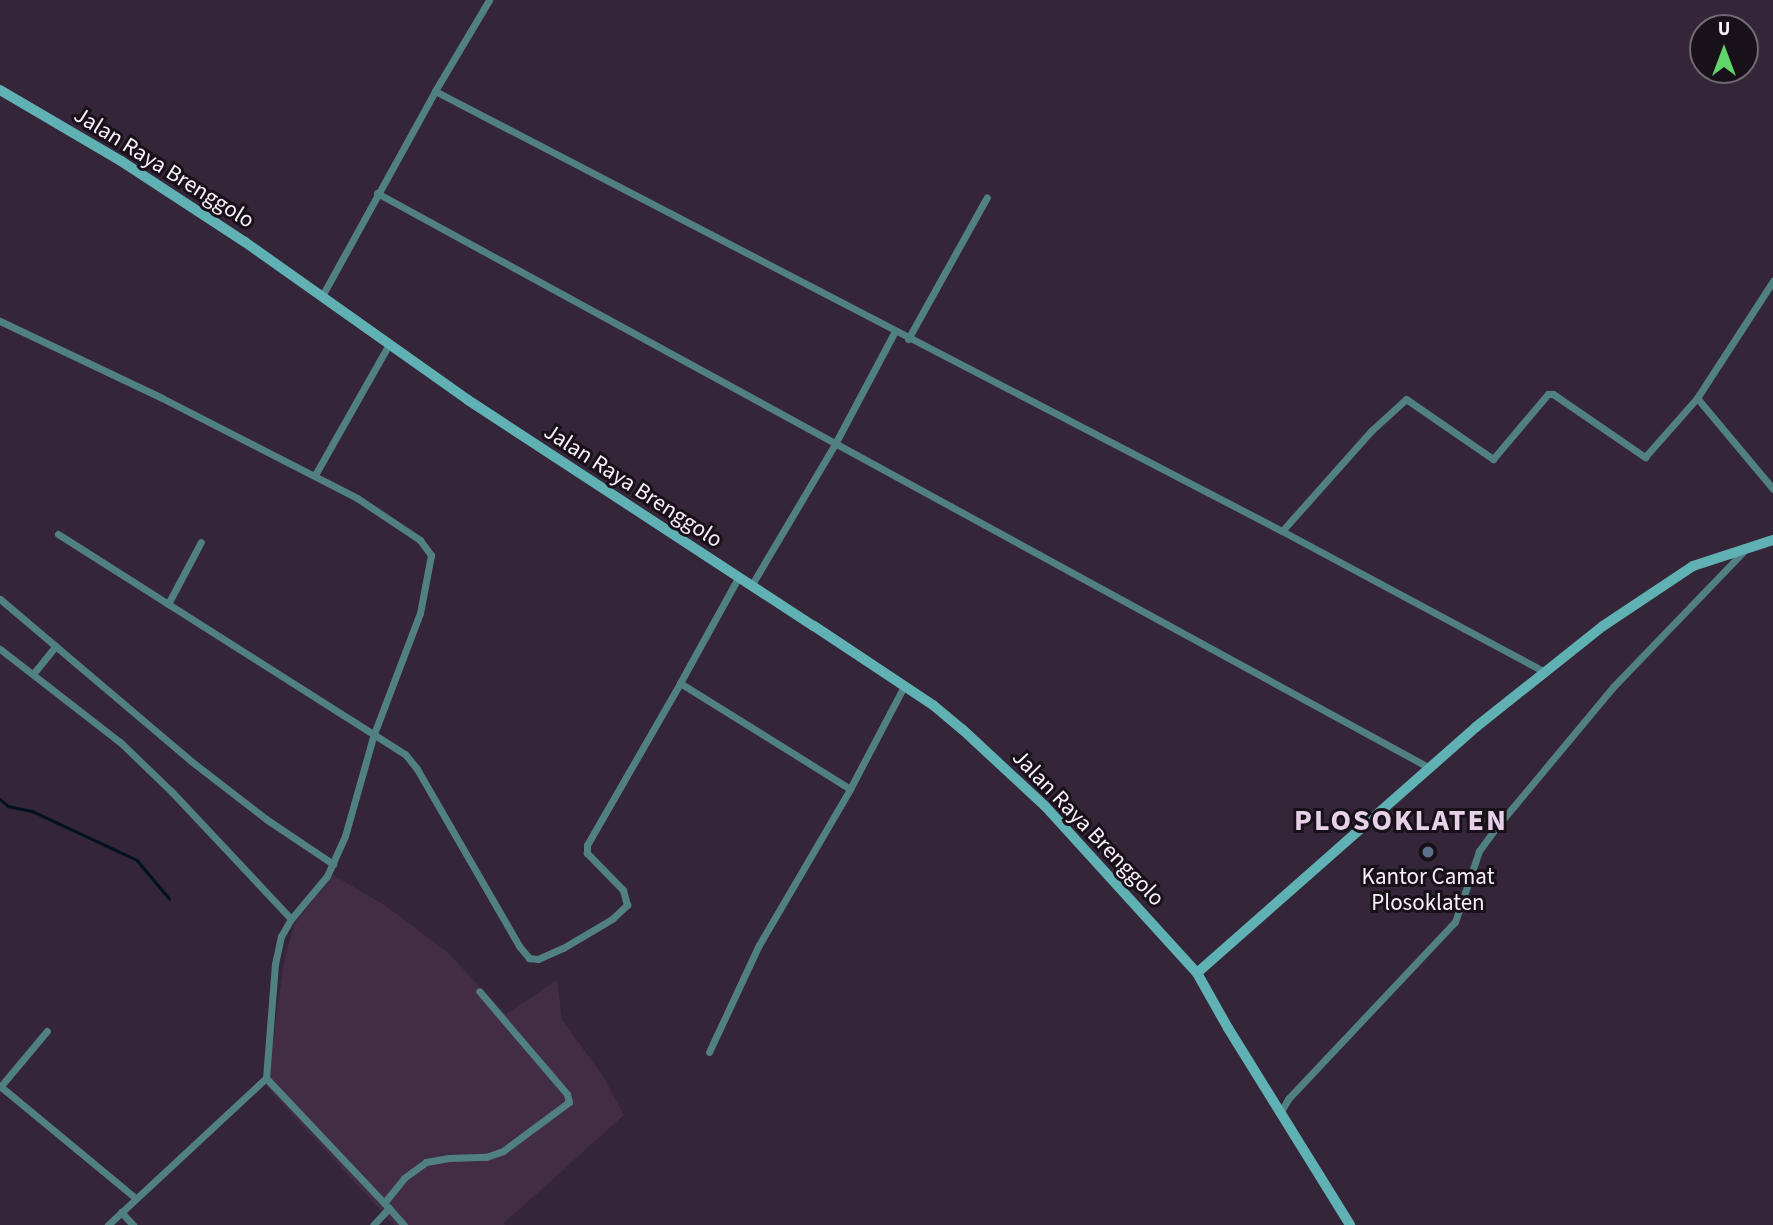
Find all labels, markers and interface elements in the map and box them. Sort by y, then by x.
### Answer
north arrow [1689,14,1759,84]
text: U [1718,16,1730,43]
street label: Jalan Raya Brenggolo [69,101,259,235]
street label: Jalan Raya Brenggolo [539,418,727,554]
street label: Jalan Raya Brenggolo [1006,744,1170,912]
district label: PLOSOKLATEN [1295,803,1507,839]
marker: Kantor Camat Plosoklaten [1420,844,1436,860]
place label: Kantor Camat Plosoklaten [1362,863,1494,917]

